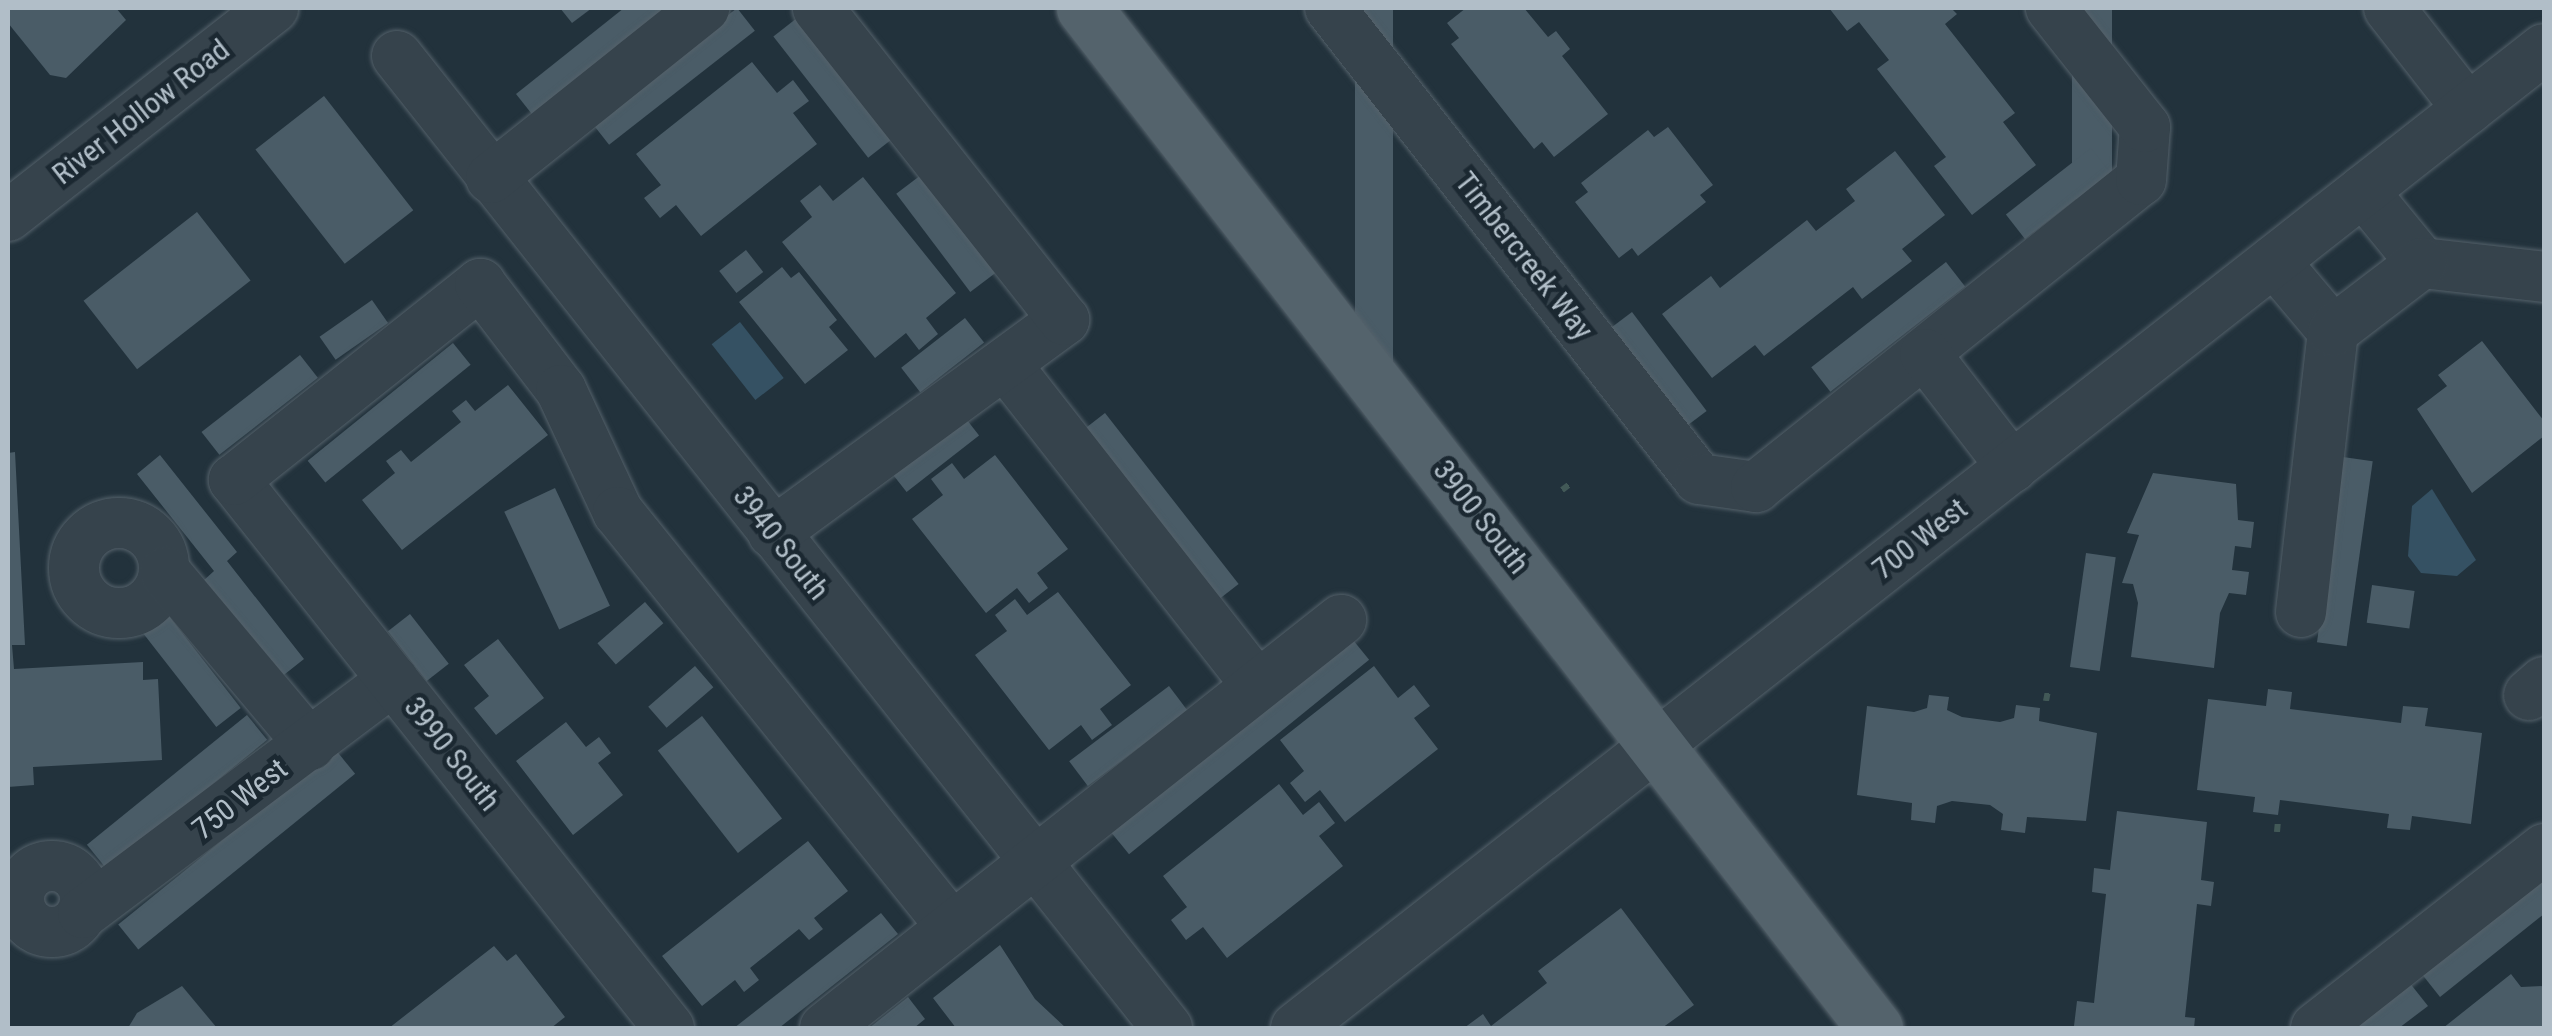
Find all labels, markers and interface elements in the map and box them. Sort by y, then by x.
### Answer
street label: River Hollow Road [45,32,237,192]
street label: Timbercreek Way [1447,165,1601,347]
street label: 3900 South [1425,453,1537,581]
street label: 3940 South [725,479,837,607]
street label: 700 West [1865,491,1975,587]
street label: 3990 South [396,690,508,818]
street label: 750 West [185,751,295,847]

